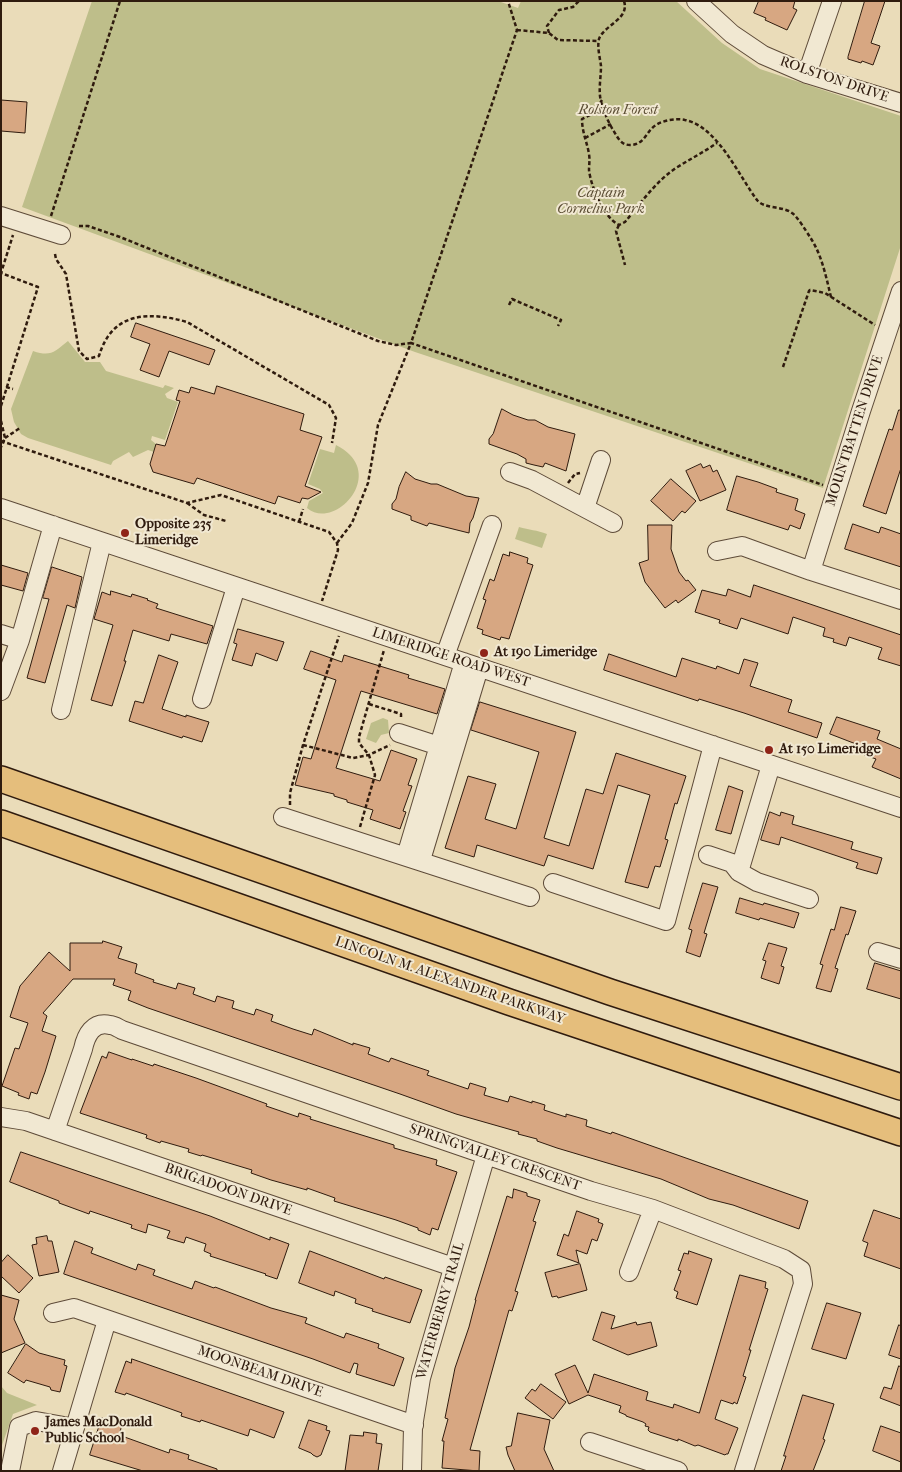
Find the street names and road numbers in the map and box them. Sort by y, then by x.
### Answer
street label: ROLSTON DRIVE [777,53,891,107]
street label: MOUNTBATTEN DRIVE [823,353,887,509]
street label: LIMERIDGE ROAD WEST [370,624,532,692]
street label: LINCOLN M. ALEXANDER PARKWAY [333,934,567,1028]
street label: SPRINGVALLEY CRESCENT [407,1121,583,1195]
street label: BRIGADOON DRIVE [162,1160,294,1220]
street label: WATERBERRY TRAIL [413,1240,469,1382]
street label: MOONBEAM DRIVE [195,1343,325,1401]

